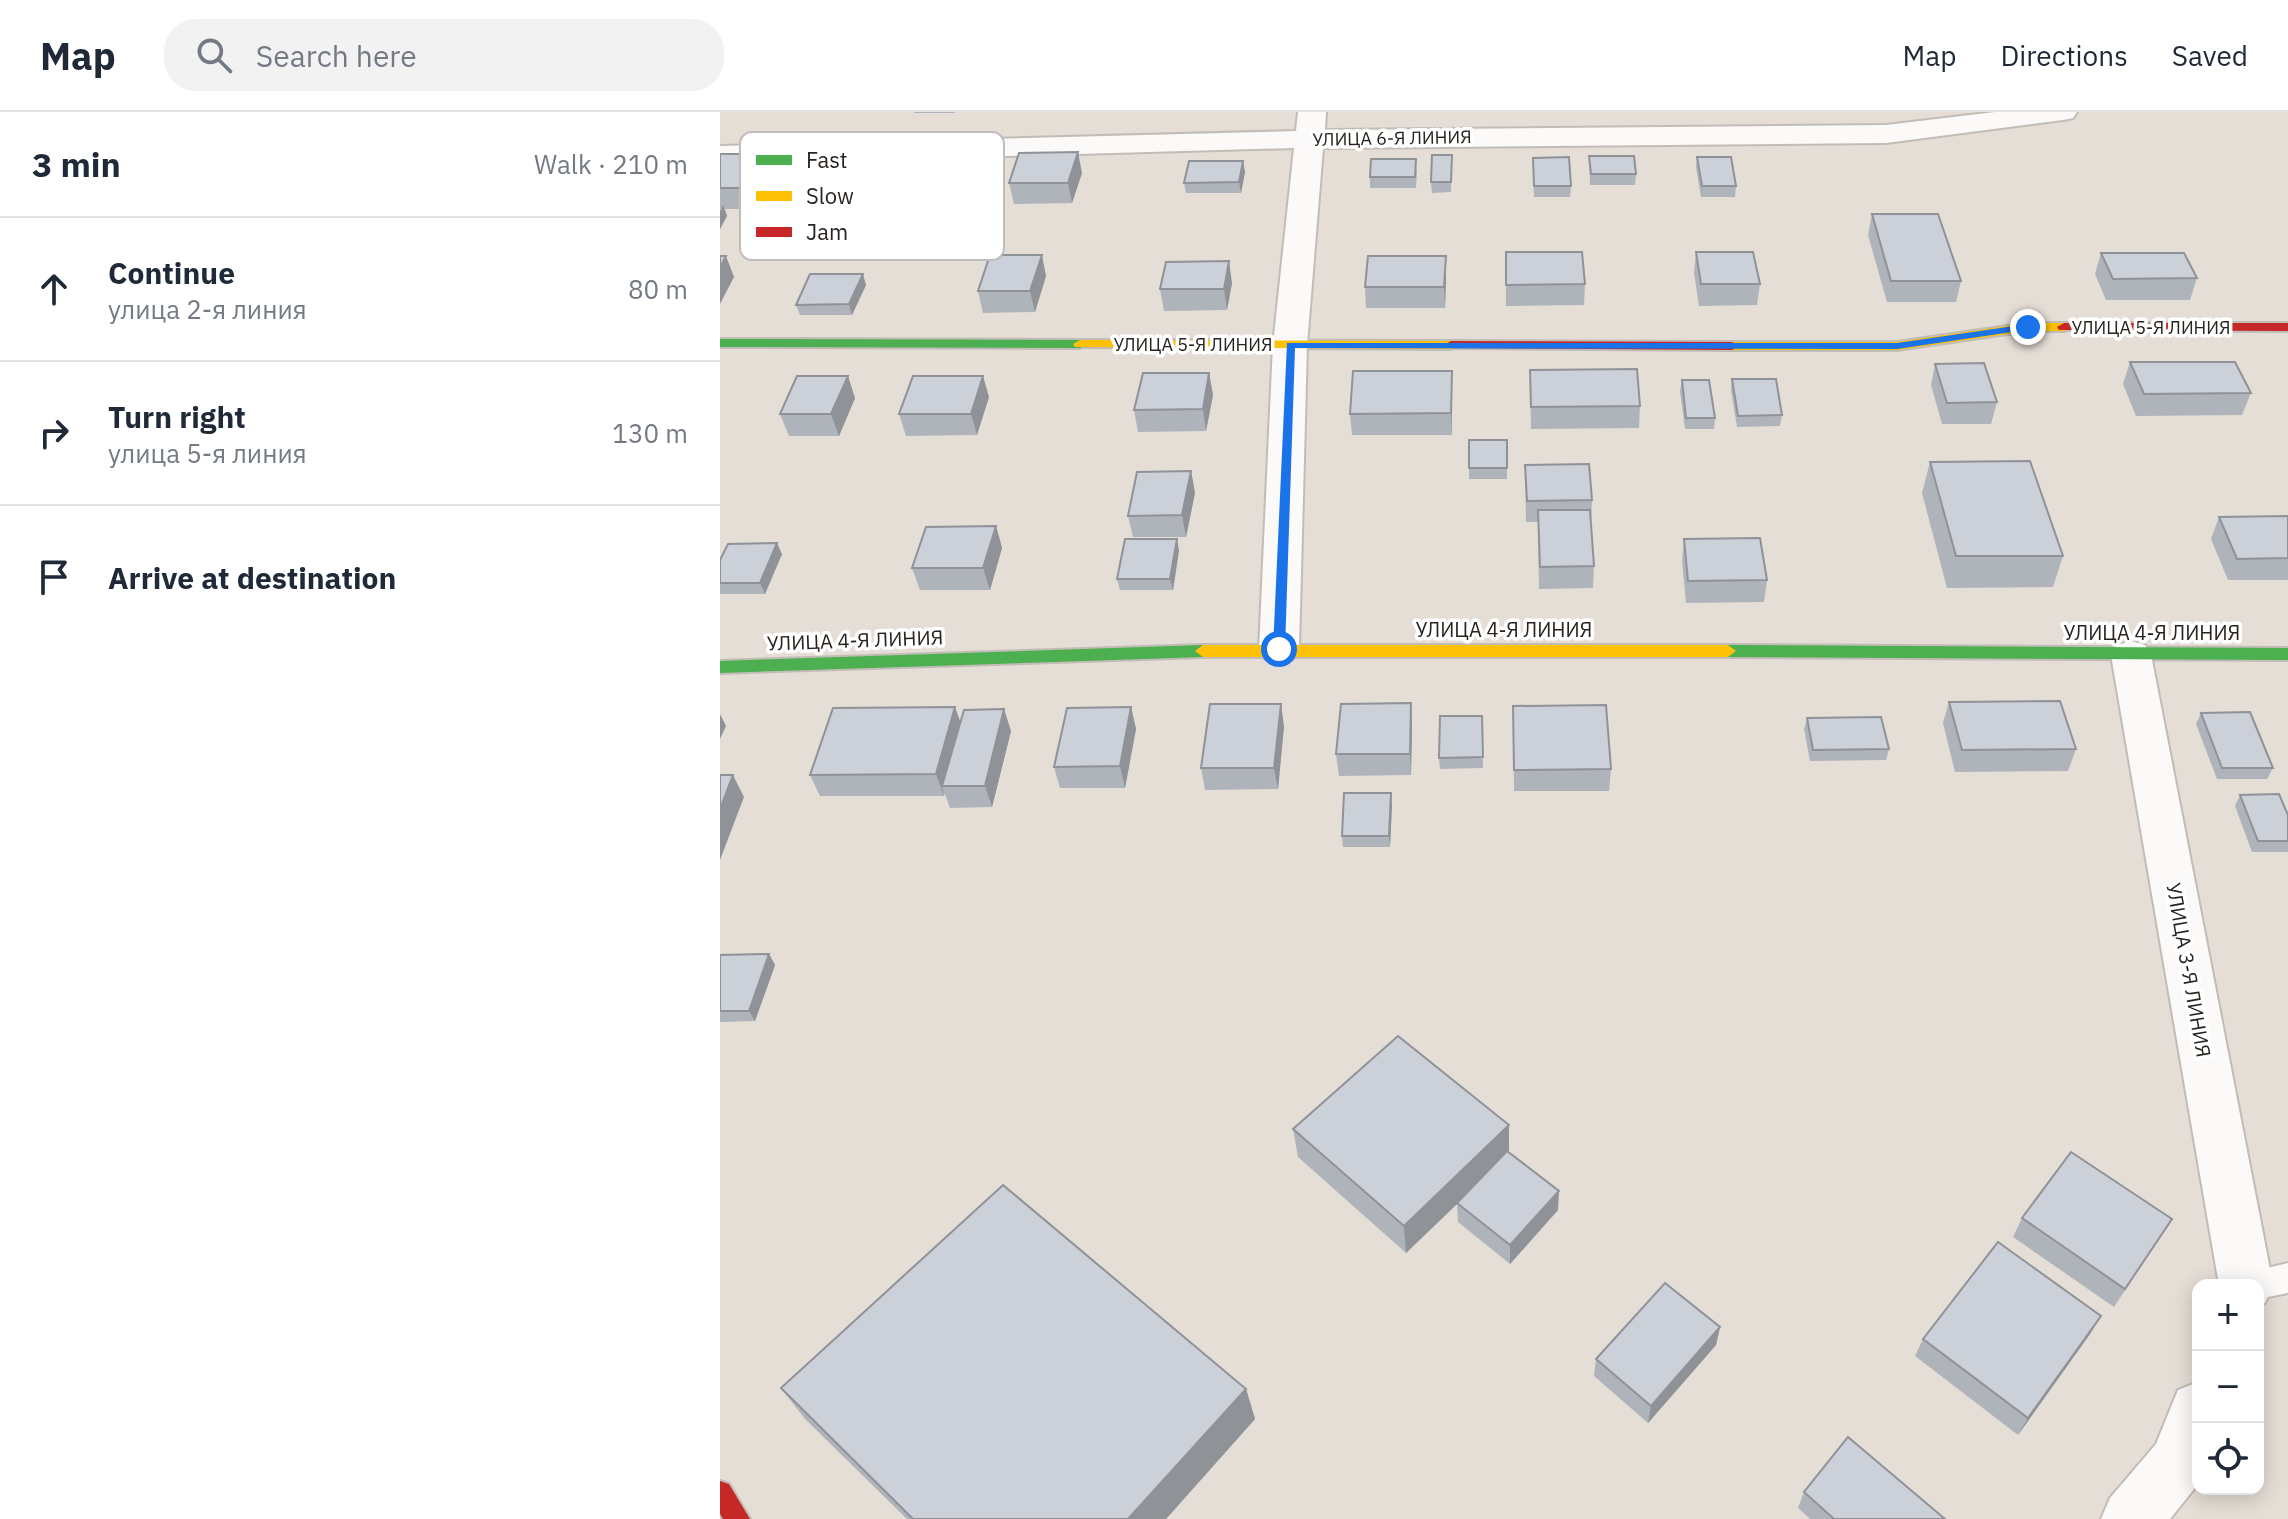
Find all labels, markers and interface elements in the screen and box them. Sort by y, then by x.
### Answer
search box [164,19,724,91]
text: Map [40,31,116,80]
icon: search [192,33,236,77]
text: Search here [256,36,417,75]
text: Map [1902,37,1956,74]
text: Directions [2000,37,2128,74]
text: Saved [2172,37,2248,74]
street label: УЛИЦА 6-Я ЛИНИЯ [1312,125,1472,151]
legend [740,132,1004,260]
text: 3 min [32,142,121,186]
text: Fast [806,145,847,174]
text: Walk · 210 m [534,147,688,181]
text: Slow [806,181,854,210]
text: Jam [806,217,848,246]
text: Continue [108,253,235,292]
icon: ahead [32,267,76,311]
text: 80 m [628,272,688,306]
text: улица 2-я линия [108,292,307,326]
route end [2010,309,2046,345]
street label: УЛИЦА 5-Я ЛИНИЯ [2071,316,2231,339]
street label: УЛИЦА 5-Я ЛИНИЯ [1113,333,1273,356]
text: Turn right [108,397,246,436]
icon: right [32,411,76,455]
text: 130 m [612,416,688,450]
text: улица 5-я линия [108,436,307,470]
icon: arrive [32,555,76,599]
text: Arrive at destination [108,558,396,597]
street label: УЛИЦА 4-Я ЛИНИЯ [1416,616,1592,643]
street label: УЛИЦА 4-Я ЛИНИЯ [2064,619,2240,646]
street label: УЛИЦА 4-Я ЛИНИЯ [766,623,944,657]
route start [1261,631,1297,667]
street label: УЛИЦА 3-Я ЛИНИЯ [2160,881,2218,1059]
map controls [2192,1279,2264,1495]
button: + [2192,1279,2264,1351]
button: − [2192,1351,2264,1423]
button: locate [2192,1423,2264,1495]

